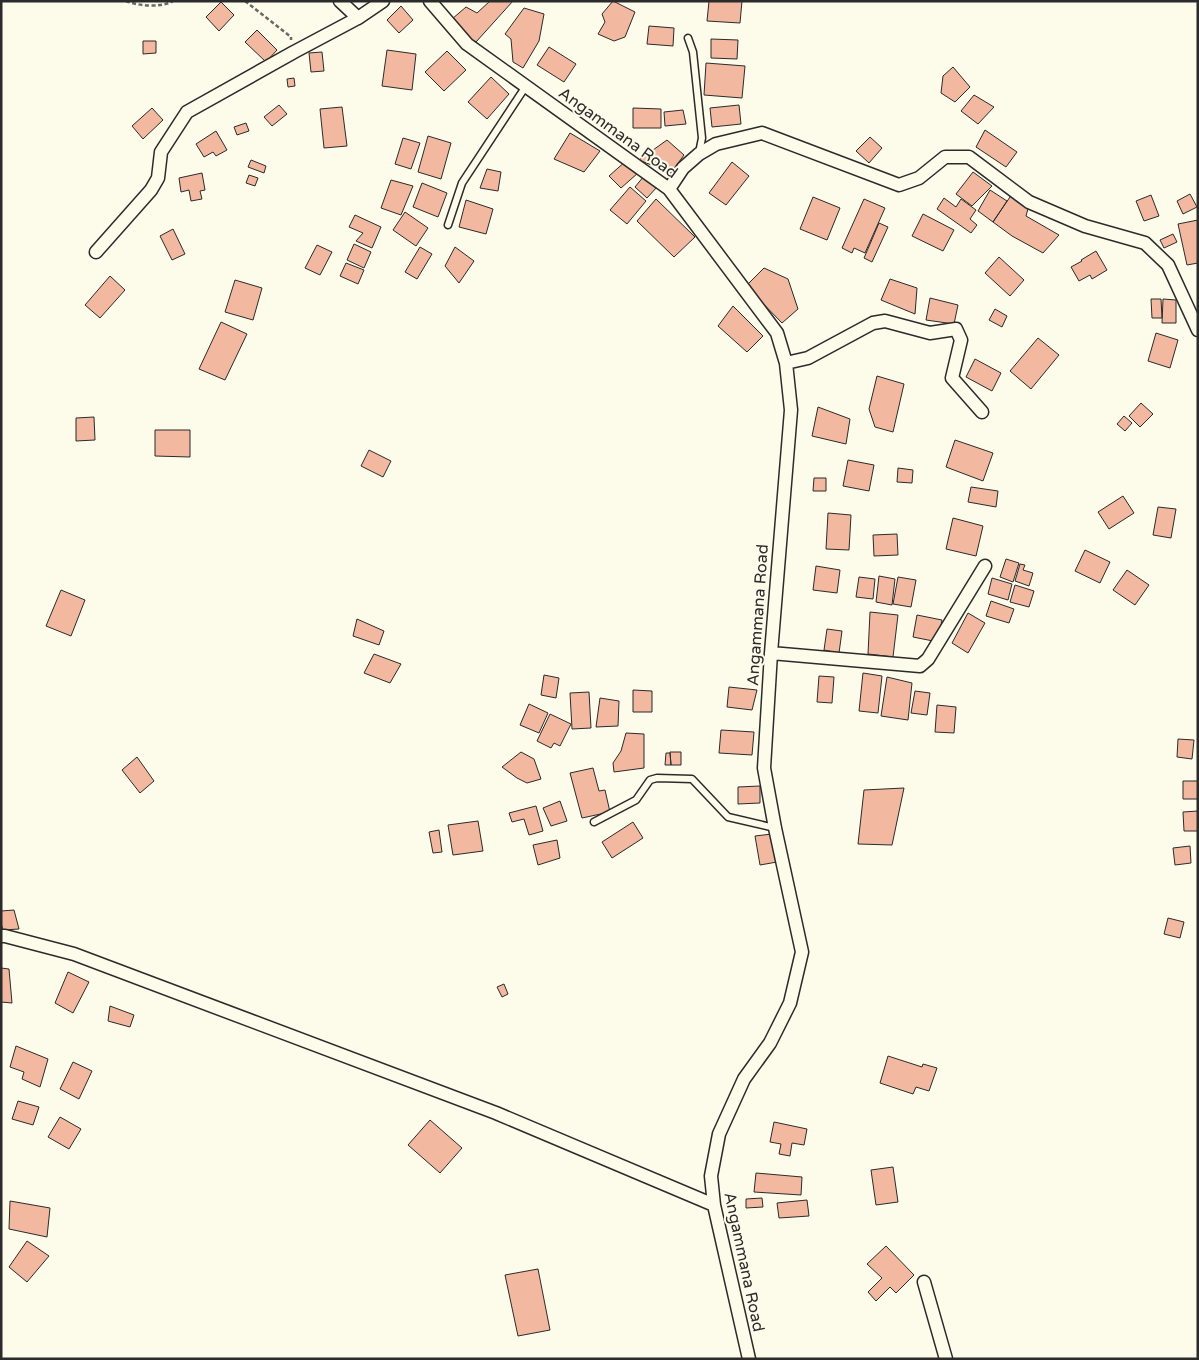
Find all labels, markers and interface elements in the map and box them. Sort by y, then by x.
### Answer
street label: Angammana Road [555,83,681,183]
street label: Angammana Road [743,543,773,687]
street label: Angammana Road [719,1190,769,1334]

